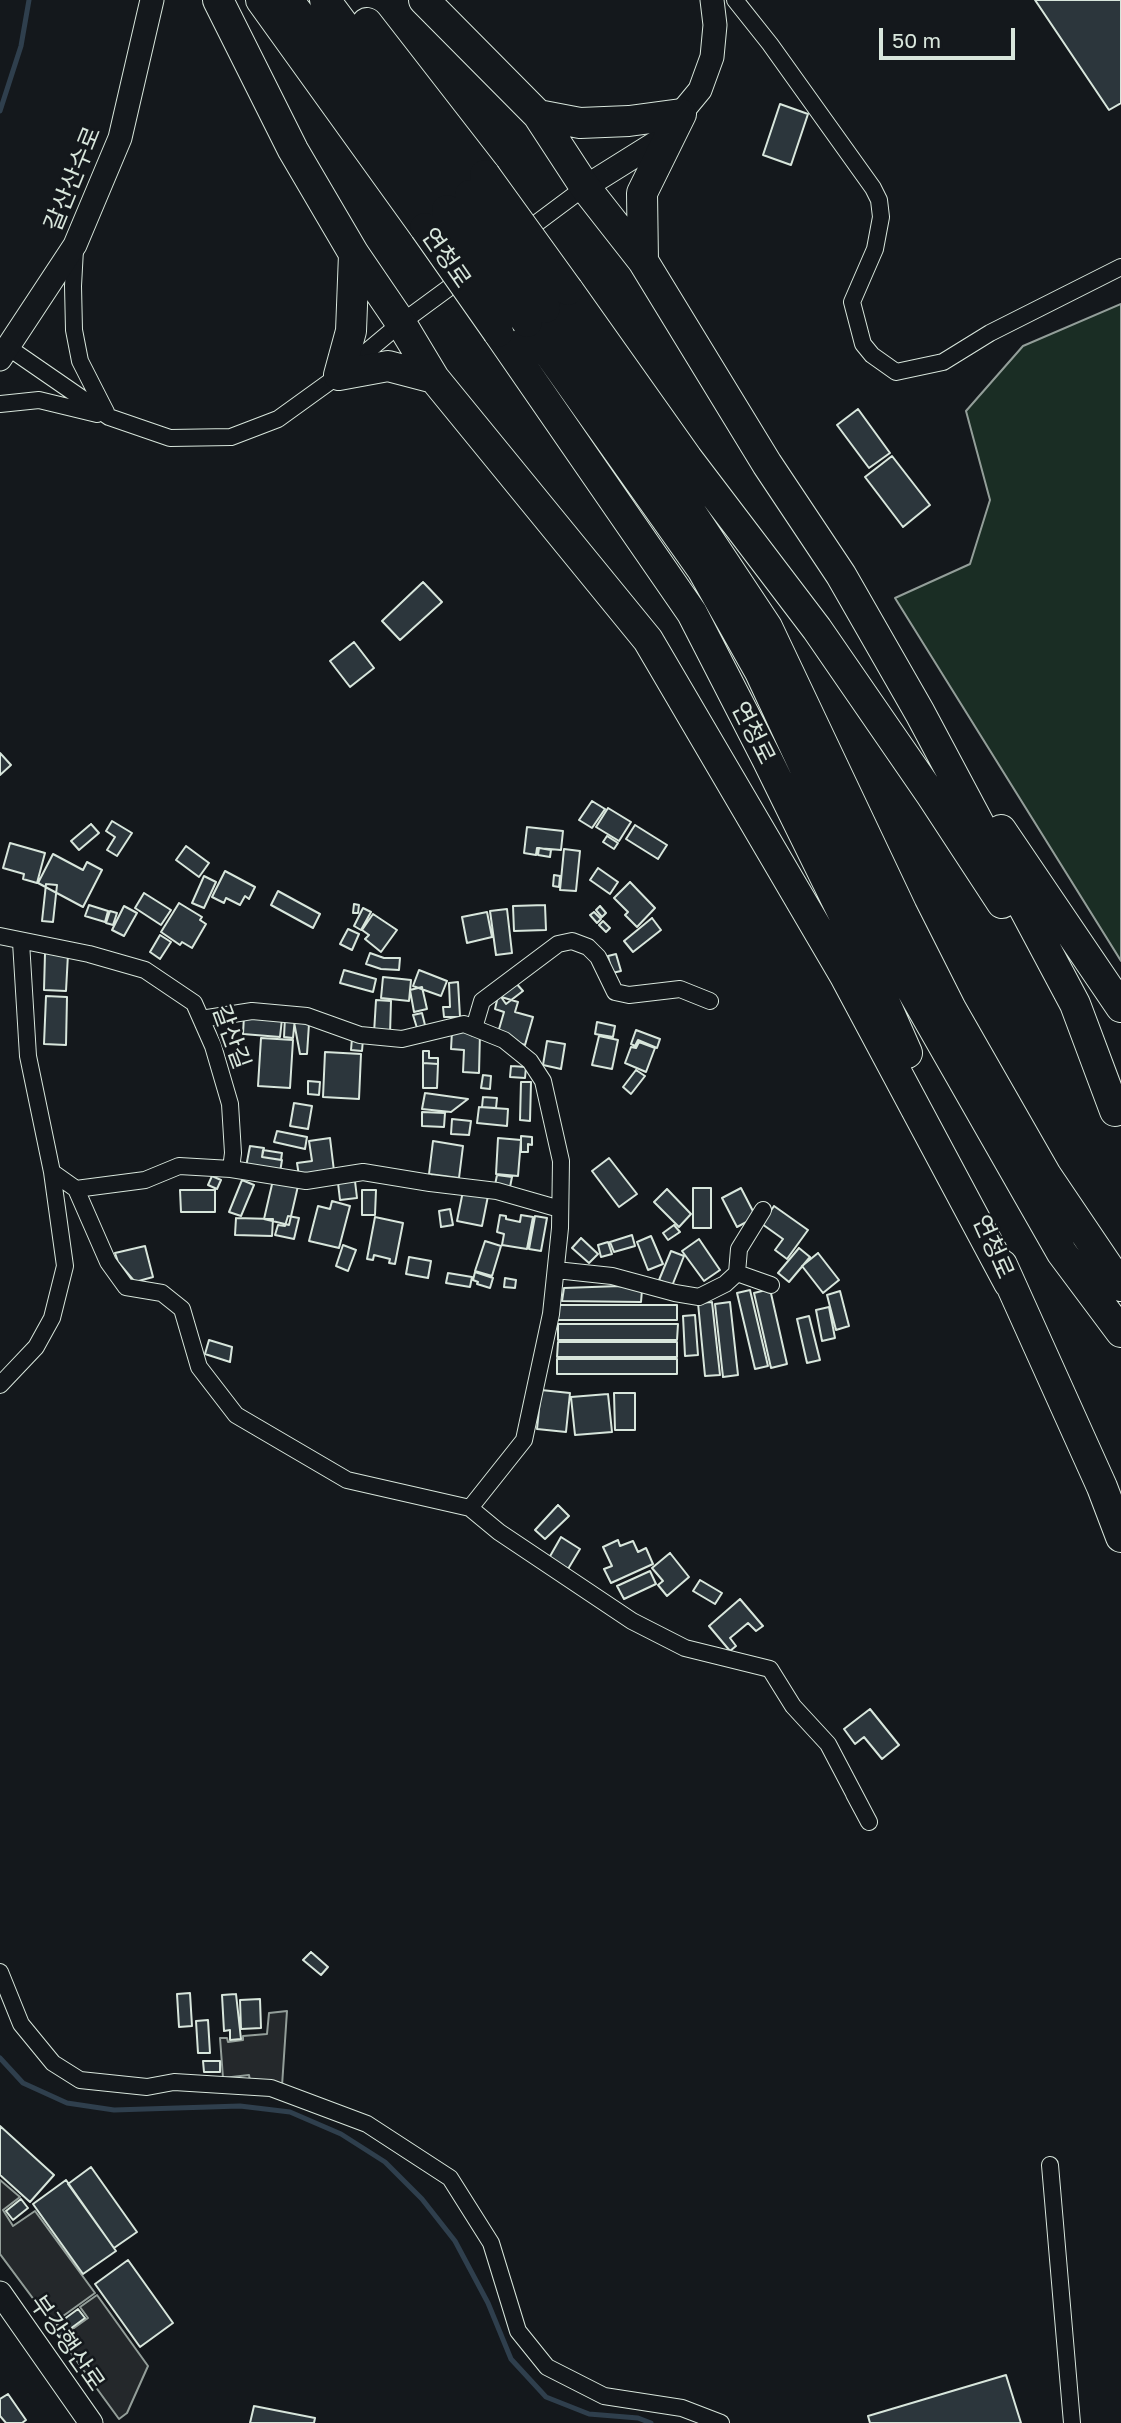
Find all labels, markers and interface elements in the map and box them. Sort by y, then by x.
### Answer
scale bar [883,14,1020,58]
text: 50 m [892,27,941,53]
street label: 갈산산수로 [39,122,107,236]
street label: 연청로 [415,223,477,293]
street label: 연청로 [725,697,781,769]
street label: 갈산길 [206,1001,256,1073]
street label: 연청로 [966,1211,1020,1283]
street label: 부강행산로 [24,2290,110,2396]

